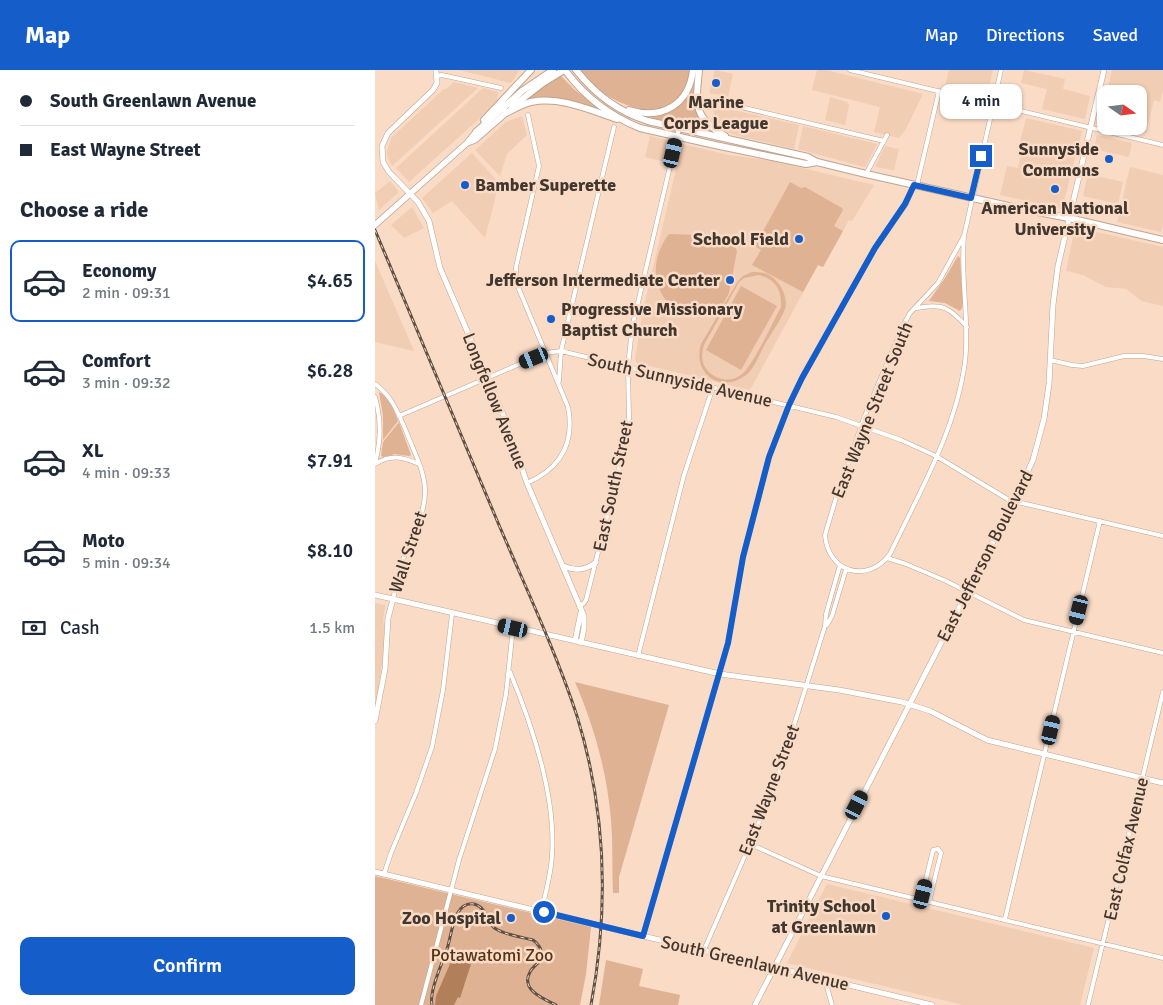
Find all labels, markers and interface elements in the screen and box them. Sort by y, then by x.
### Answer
text: Map [25,20,70,50]
text: Map [925,24,958,46]
text: Directions [986,24,1065,46]
text: Saved [1093,24,1138,46]
marker: Marine Corps League [710,77,722,89]
callout: 4 min [940,83,1022,118]
north arrow [1097,85,1147,135]
map controls [1097,85,1147,135]
text: South Greenlawn Avenue [50,89,256,113]
place label: Marine Corps League [664,91,768,134]
text: 4 min [962,91,1000,111]
car [662,137,683,169]
text: East Wayne Street [50,138,201,162]
place label: Sunnyside Commons [1019,138,1099,181]
route end [970,145,992,167]
marker: Sunnyside Commons [1103,153,1115,165]
place label: Bamber Superette [475,174,616,196]
marker: Bamber Superette [459,179,471,191]
marker: American National University [1049,183,1061,195]
text: Choose a ride [20,196,148,223]
place label: American National University [981,197,1129,240]
place label: School Field [693,228,789,250]
marker: School Field [793,233,805,245]
icon: car [22,259,67,304]
text: Economy [82,259,156,283]
text: $4.65 [307,269,353,293]
place label: Jefferson Intermediate Center [486,269,721,291]
marker: Jefferson Intermediate Center [724,274,736,286]
text: 2 min · 09:31 [82,283,171,303]
place label: Progressive Missionary Baptist Church [561,298,743,341]
marker: Progressive Missionary Baptist Church [545,313,557,325]
street label: East Wayne Street South [827,319,917,501]
street label: Longfellow Avenue [458,330,532,472]
car [517,345,550,371]
street label: South Sunnyside Avenue [586,348,774,412]
icon: car [22,349,67,394]
text: Comfort [82,349,151,373]
text: $6.28 [307,359,353,383]
text: 3 min · 09:32 [82,373,171,393]
street label: East South Street [588,418,638,554]
icon: car [22,439,67,484]
text: XL [82,439,104,463]
text: $7.91 [307,449,353,473]
text: 4 min · 09:33 [82,463,171,483]
street label: East Jefferson Boulevard [932,466,1038,646]
street label: Wall Street [384,508,432,596]
icon: car [22,529,67,574]
text: Moto [82,529,125,553]
text: $8.10 [307,539,353,563]
text: 5 min · 09:34 [82,553,171,573]
car [1068,594,1089,626]
icon: cash [20,614,48,642]
text: Cash [60,616,100,640]
car [496,617,529,639]
text: 1.5 km [309,618,355,638]
car [1040,714,1061,746]
street label: East Wayne Street [734,721,804,859]
street label: East Colfax Avenue [1099,775,1153,923]
car [843,788,870,822]
car [912,878,933,910]
place label: Trinity School at Greenlawn [767,895,876,938]
route start [533,901,555,923]
place label: Zoo Hospital [402,907,501,929]
marker: Trinity School at Greenlawn [880,910,892,922]
marker: Zoo Hospital [505,912,517,924]
street label: South Greenlawn Avenue [659,931,851,995]
button: Confirm [20,937,355,995]
park label: Potawatomi Zoo [431,944,553,966]

